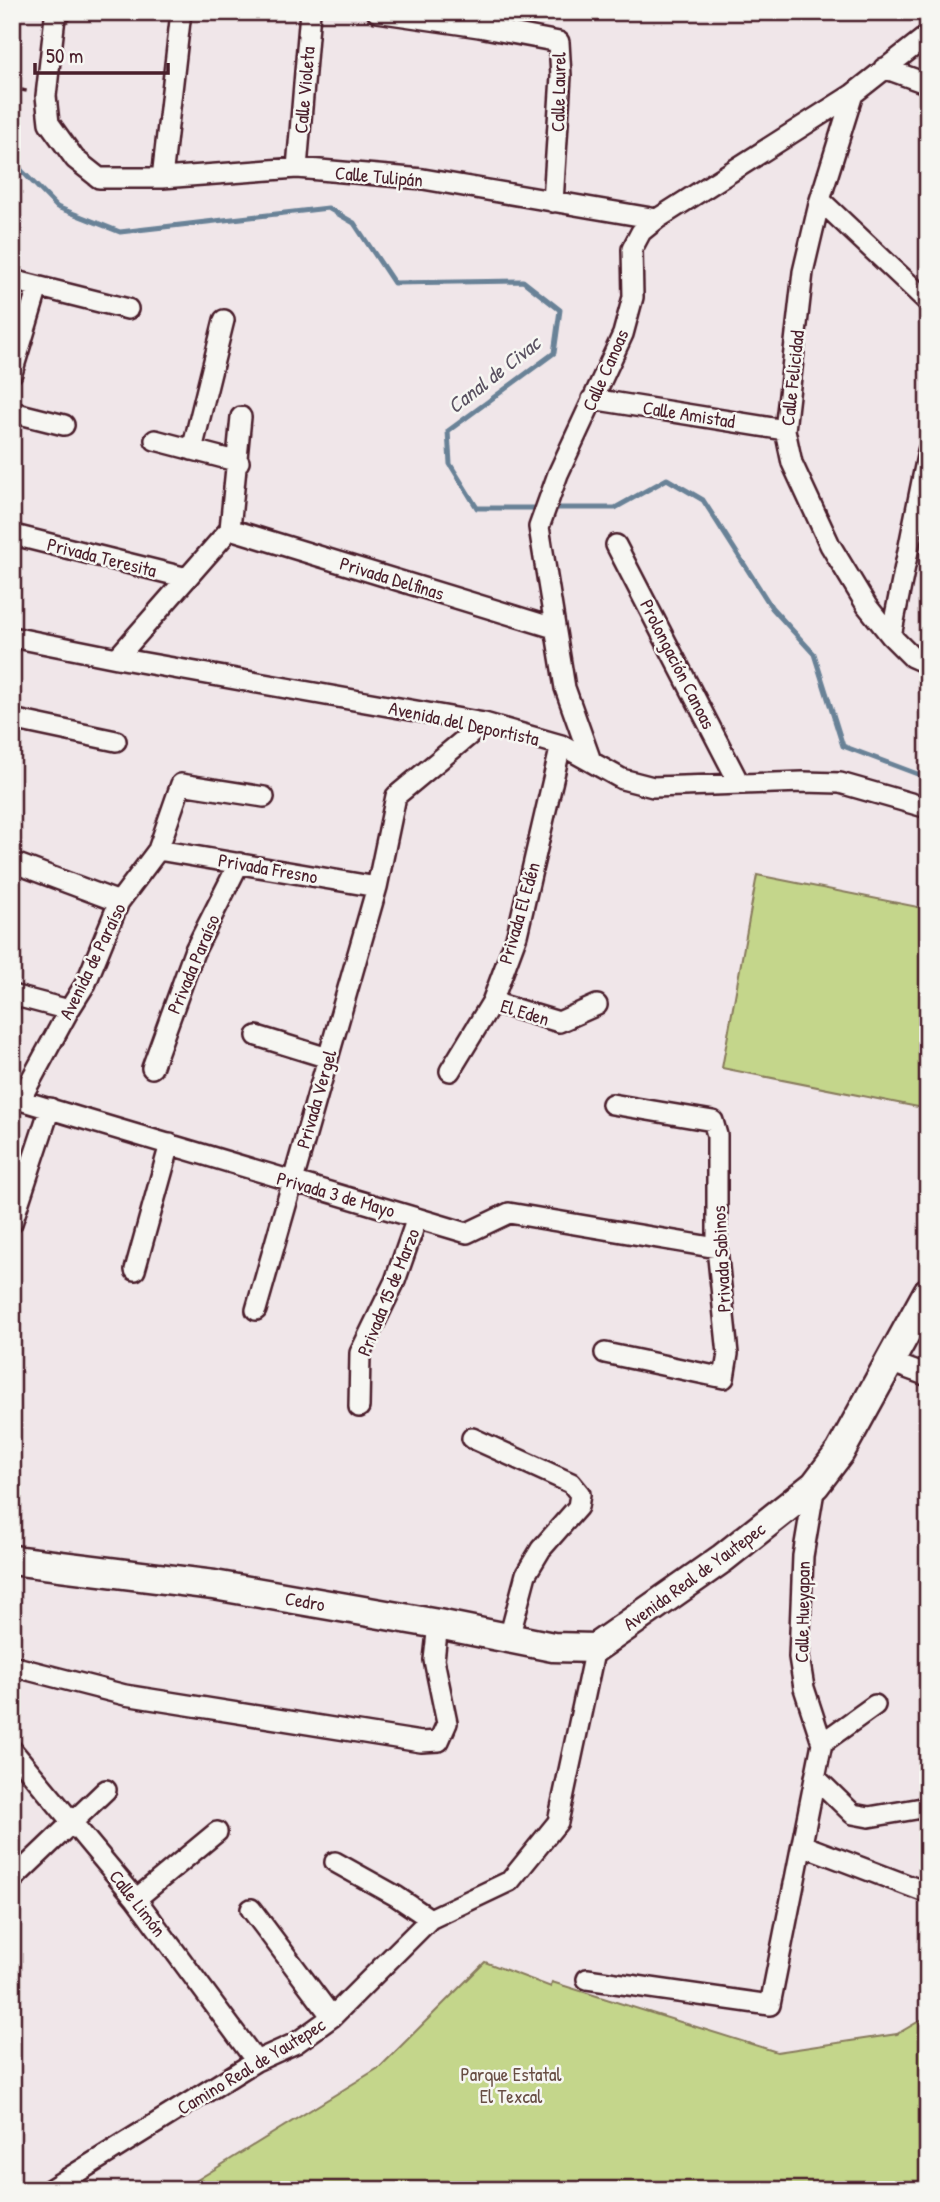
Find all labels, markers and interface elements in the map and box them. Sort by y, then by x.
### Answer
scale bar [35,32,168,76]
text: 50 m [46,41,83,70]
street label: Calle Violeta [287,45,321,135]
street label: Calle Laurel [544,51,572,132]
street label: Calle Tulipán [334,159,424,193]
street label: Calle Canoas [575,325,635,415]
water label: Canal de Civac [441,327,548,420]
street label: Calle Felicidad [774,328,810,427]
street label: Calle Amistad [641,394,738,434]
street label: Privada Teresita [45,531,160,583]
street label: Privada Delfinas [337,550,447,606]
street label: Prolongación Canoas [634,595,722,733]
street label: Avenida del Deportista [387,694,542,752]
street label: Privada Fresno [216,846,320,890]
street label: Privada El Edén [492,859,546,967]
street label: Avenida de Paraíso [53,898,132,1024]
street label: Privada Paraíso [160,910,226,1018]
street label: El Eden [497,992,553,1032]
street label: Privada Vergel [289,1046,343,1151]
street label: Privada 3 de Mayo [274,1165,398,1223]
street label: Privada Sabinos [705,1205,737,1313]
street label: Privada 15 de Marzo [351,1224,426,1360]
street label: Avenida Real de Yautepec [618,1515,771,1636]
street label: Calle Hueyapan [788,1561,816,1663]
street label: Cedro [283,1585,327,1617]
street label: Calle Limón [104,1864,172,1942]
street label: Camino Real de Yautepec [172,2011,331,2121]
park label: Parque Estatal El Texcal [461,2061,562,2109]

